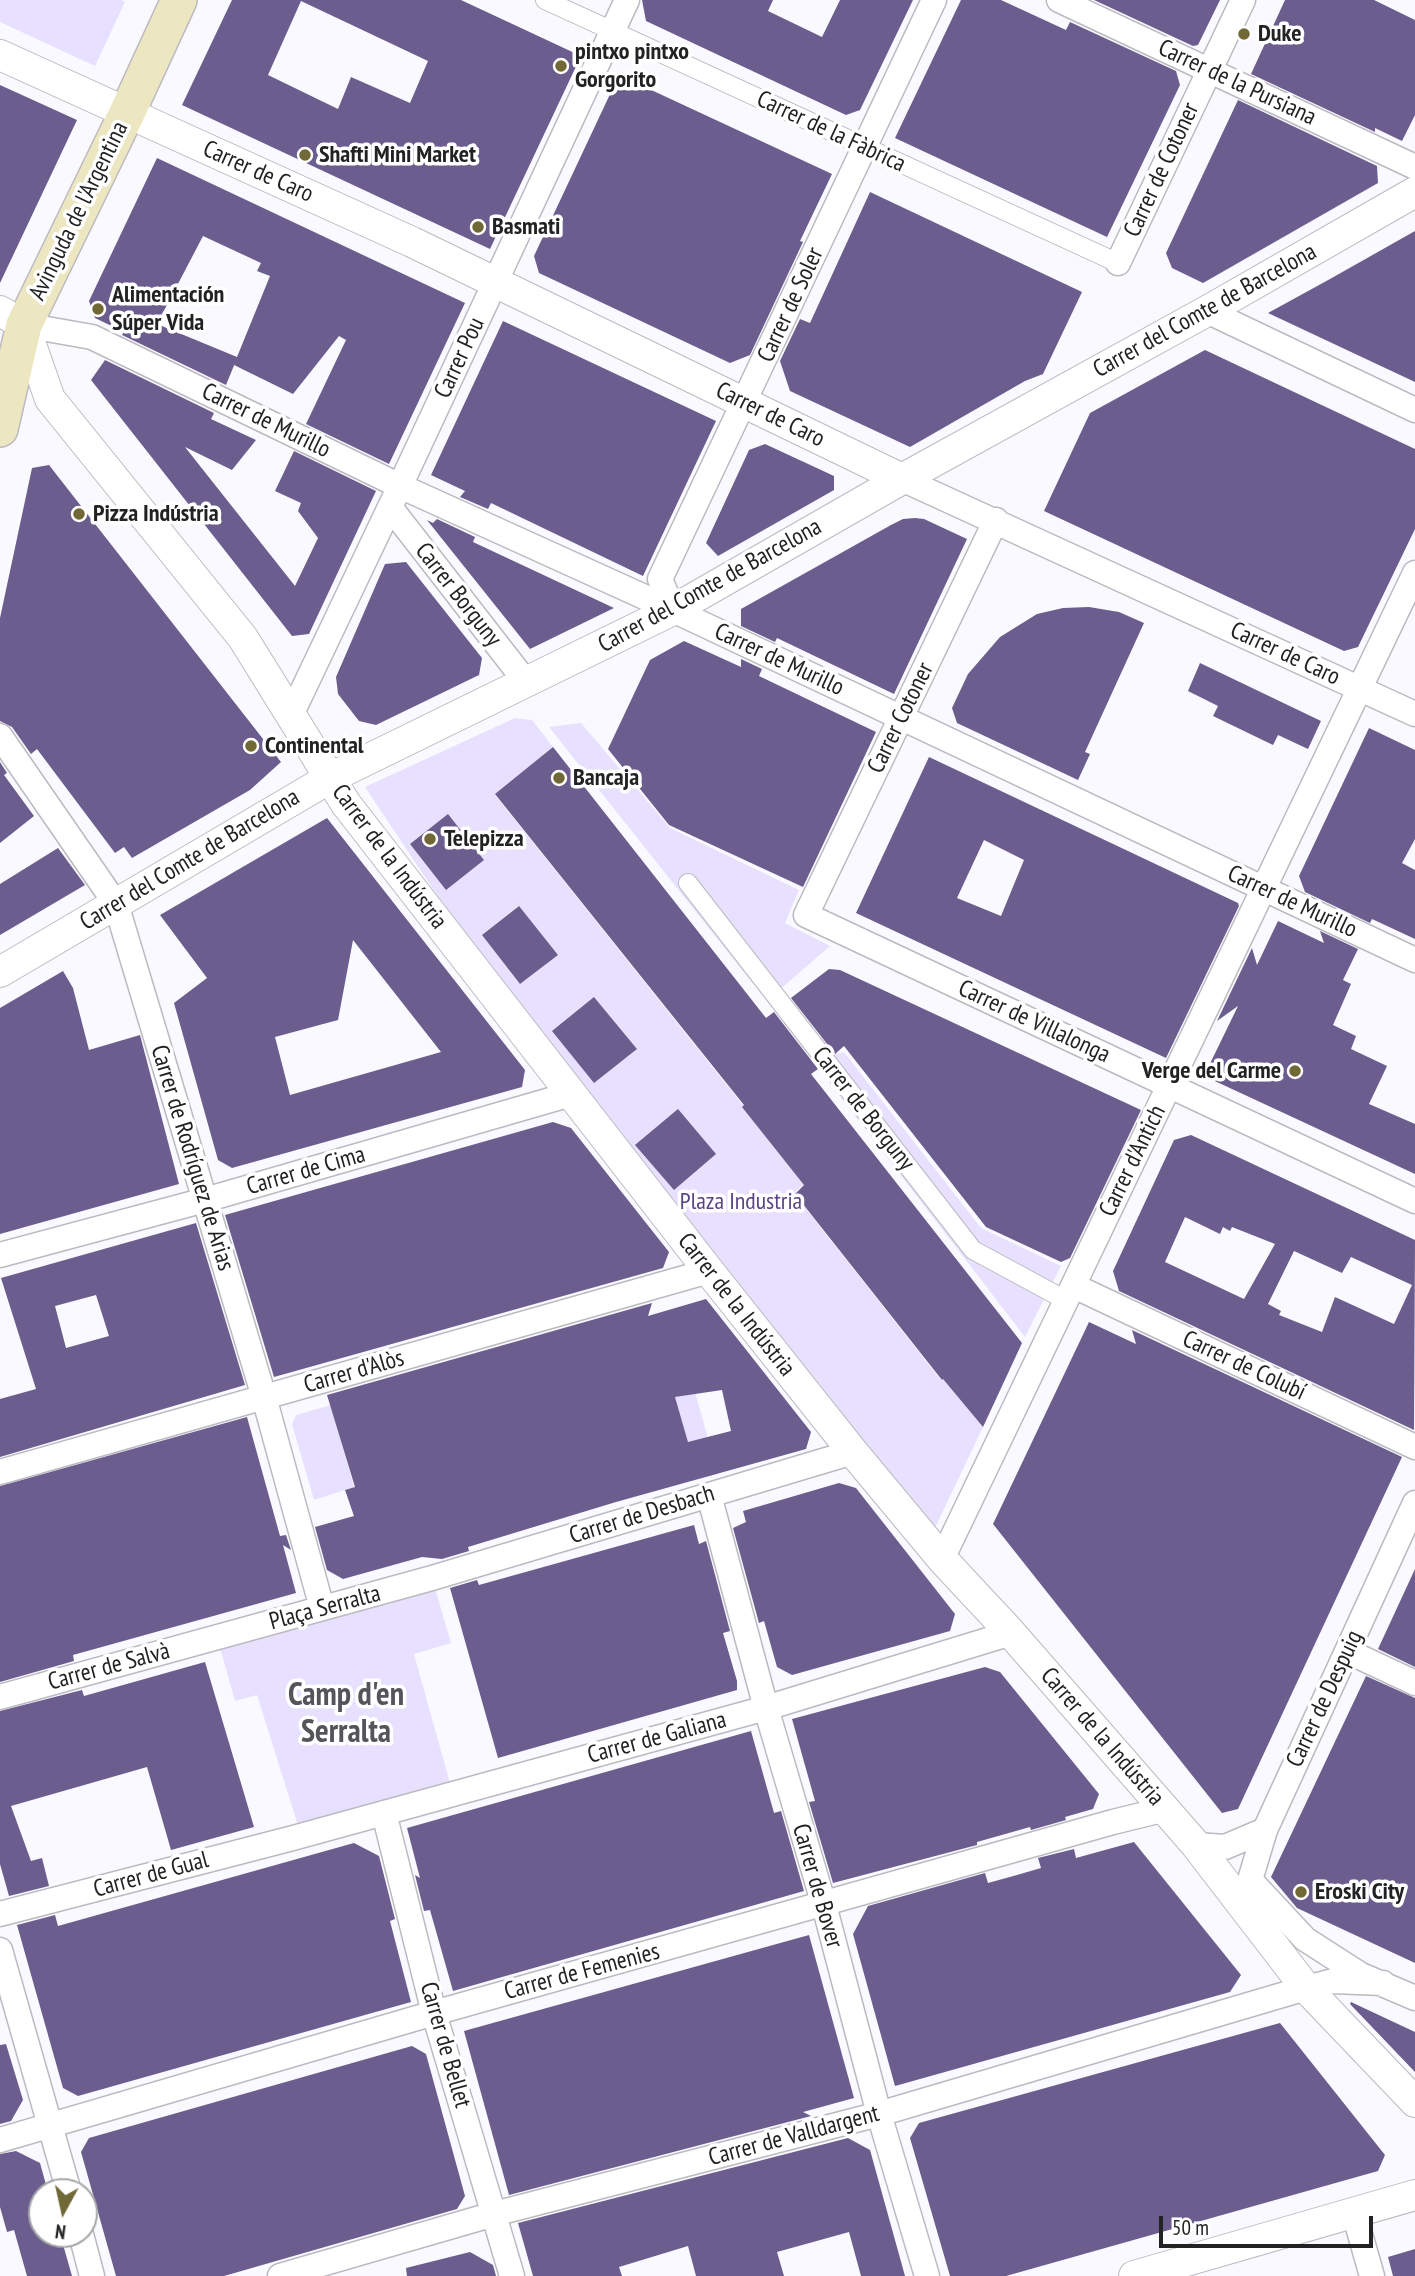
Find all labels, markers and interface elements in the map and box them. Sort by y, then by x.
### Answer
place label: Duke [1258,20,1301,48]
marker: Duke [1236,26,1252,42]
street label: Carrer de la Pursiana [1153,34,1321,132]
place label: pintxo pintxo Gorgorito [575,38,689,94]
marker: pintxo pintxo Gorgorito [553,58,569,74]
street label: Carrer de la Fàbrica [752,85,910,179]
street label: Carrer de Cotoner [1118,98,1206,242]
street label: Avinguda de l'Argentina [23,117,135,305]
street label: Carrer de Caro [198,135,318,209]
place label: Shafti Mini Market [319,141,476,169]
marker: Shafti Mini Market [297,147,313,163]
place label: Basmati [492,213,560,241]
marker: Basmati [470,219,486,235]
street label: Carrer del Comte de Barcelona [1088,238,1322,384]
street label: Carrer de Soler [752,243,830,367]
place label: Alimentación Súper Vida [112,281,224,337]
marker: Alimentación Súper Vida [90,301,106,317]
street label: Carrer Pou [429,313,491,403]
street label: Carrer de Caro [711,376,829,454]
street label: Carrer de Murillo [197,377,335,465]
place label: Pizza Indústria [93,500,219,528]
marker: Pizza Indústria [71,506,87,522]
street label: Carrer del Comte de Barcelona [593,513,827,659]
street label: Carrer Borguny [409,537,507,653]
street label: Carrer de Caro [1226,616,1344,692]
street label: Carrer de Murillo [710,617,848,703]
street label: Carrer Cotoner [862,658,940,778]
place label: Continental [265,732,364,760]
marker: Continental [243,738,259,754]
place label: Bancaja [573,764,639,792]
marker: Bancaja [551,770,567,786]
street label: Carrer de la Indústria [325,779,453,935]
street label: Carrer del Comte de Barcelona [75,783,305,937]
place label: Telepizza [444,825,524,853]
marker: Telepizza [422,831,438,847]
street label: Carrer de Murillo [1223,859,1361,945]
street label: Carrer de Villalonga [954,974,1114,1070]
street label: Carrer de Borguny [806,1041,920,1177]
street label: Carrer de Rodríguez de Arias [144,1042,240,1274]
place label: Verge del Carme [1142,1057,1281,1085]
marker: Verge del Carme [1287,1063,1303,1079]
street label: Carrer d'Antich [1094,1101,1172,1221]
street label: Carrer de Cima [243,1140,369,1202]
park label: Plaza Industria [680,1188,802,1216]
street label: Carrer de la Indústria [671,1228,801,1382]
street label: Carrer de Colubí [1178,1325,1310,1407]
street label: Carrer d'Alòs [301,1344,407,1400]
street label: Carrer de Desbach [566,1479,718,1551]
street label: Plaça Serralta [266,1579,384,1637]
street label: Carrer de Despuig [1281,1626,1369,1772]
street label: Carrer de Salvà [45,1637,173,1697]
street label: Carrer de la Indústria [1034,1662,1170,1812]
district label: Camp d'en Serralta [288,1677,404,1752]
street label: Carrer de Galiana [585,1706,729,1770]
street label: Carrer de Bover [786,1821,848,1951]
street label: Carrer de Gual [90,1846,212,1904]
place label: Eroski City [1315,1878,1404,1906]
marker: Eroski City [1293,1884,1309,1900]
street label: Carrer de Femenies [501,1937,663,2007]
street label: Carrer de Bellet [413,1979,477,2111]
street label: Carrer de Valldargent [706,2099,882,2173]
north arrow [28,2178,98,2248]
scale bar [1163,2202,1376,2246]
text: 50 m [1172,2214,1209,2241]
text: N [54,2219,67,2244]

